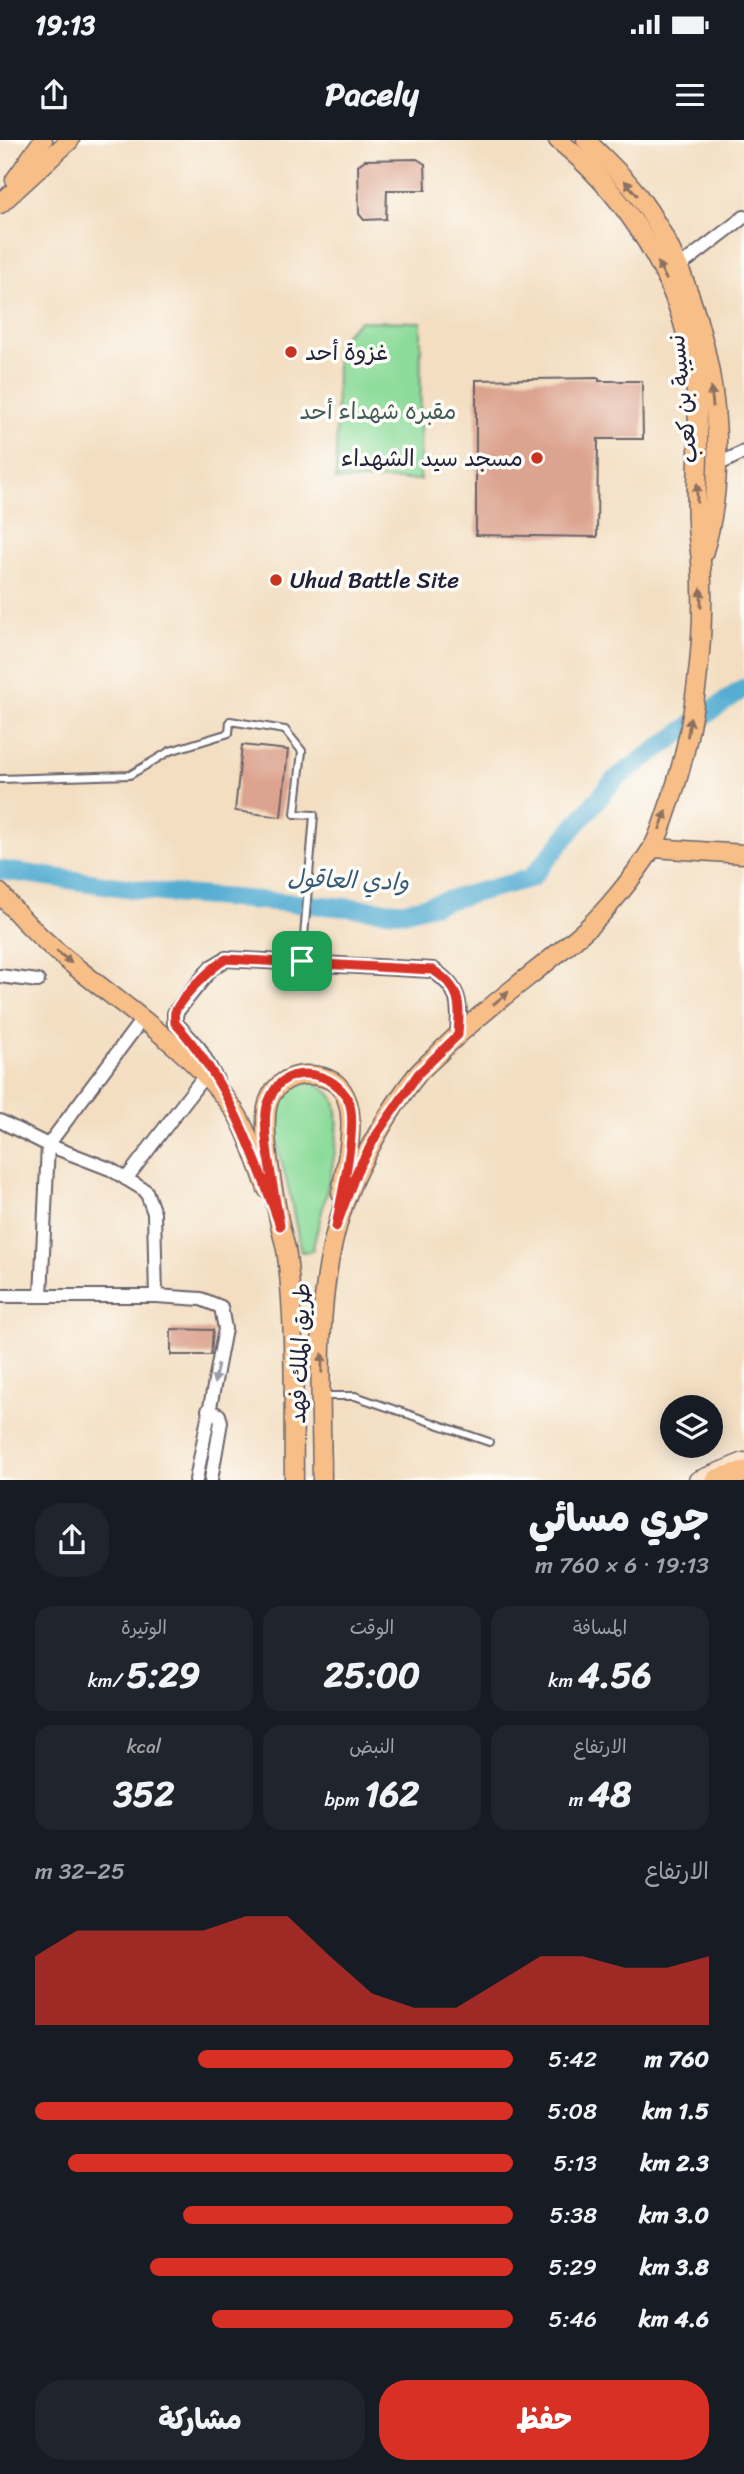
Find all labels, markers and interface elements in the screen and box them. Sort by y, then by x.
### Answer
text: 19:13 [35,2,95,48]
text: Pacely [325,66,419,123]
icon: share [35,76,73,114]
icon: menu [671,76,709,114]
one-way arrow [623,179,639,197]
one-way arrow [656,261,668,281]
place label: غزوة أحد [305,332,388,373]
street label: نسيبة بن كعب [656,332,710,466]
marker: غزوة أحد [283,344,299,360]
one-way arrow [707,386,718,408]
park label: مقبره شهداء أحد [300,391,457,432]
place label: مسجد سيد الشهداء [341,438,523,479]
marker: مسجد سيد الشهداء [529,450,545,466]
one-way arrow [691,482,703,504]
place label: Uhud Battle Site [290,560,459,601]
marker: Uhud Battle Site [268,572,284,588]
one-way arrow [695,586,707,608]
one-way arrow [684,716,695,738]
one-way arrow [658,810,669,831]
water label: وادي العاقول [286,857,410,903]
pin [272,931,332,991]
icon: arrive [283,942,321,980]
one-way arrow [55,949,73,964]
one-way arrow [491,991,509,1006]
street label: طريق الملك فهد [277,1282,323,1424]
one-way arrow [316,1352,328,1374]
one-way arrow [210,1363,221,1385]
map controls [660,1395,723,1458]
button: layers [660,1395,723,1458]
text: جري مسائي [529,1485,709,1552]
button: share [35,1503,109,1577]
text: 19:13 · 6 × 760 m [535,1545,709,1586]
text: الوتيرة [121,1611,167,1644]
text: الوقت [350,1611,394,1644]
text: المسافة [573,1611,627,1644]
text: 5:29 [127,1644,200,1706]
text: 25:00 [324,1644,420,1706]
text: 4.56 [578,1644,652,1706]
text: /km [88,1664,127,1697]
text: km [548,1664,578,1697]
text: kcal [127,1730,161,1763]
text: النبض [349,1730,395,1763]
text: الارتفاع [573,1730,627,1763]
text: 352 [114,1763,174,1825]
text: 162 [364,1763,420,1825]
text: 48 [588,1763,631,1825]
text: bpm [324,1783,364,1816]
text: m [569,1783,588,1816]
text: 25–32 m [35,1851,125,1892]
text: الارتفاع [645,1851,709,1892]
text: 5:42 [548,2039,597,2080]
text: 760 m [645,2039,709,2080]
text: 5:08 [548,2091,597,2132]
text: 1.5 km [642,2091,709,2132]
text: 5:13 [554,2143,597,2184]
text: 2.3 km [640,2143,709,2184]
text: 5:38 [550,2195,597,2236]
text: 3.0 km [639,2195,709,2236]
text: 5:29 [549,2247,597,2288]
text: 3.8 km [640,2247,709,2288]
text: 5:46 [549,2299,597,2340]
text: 4.6 km [639,2299,709,2340]
button: مشاركة [35,2380,365,2460]
button: حفظ [379,2380,709,2460]

